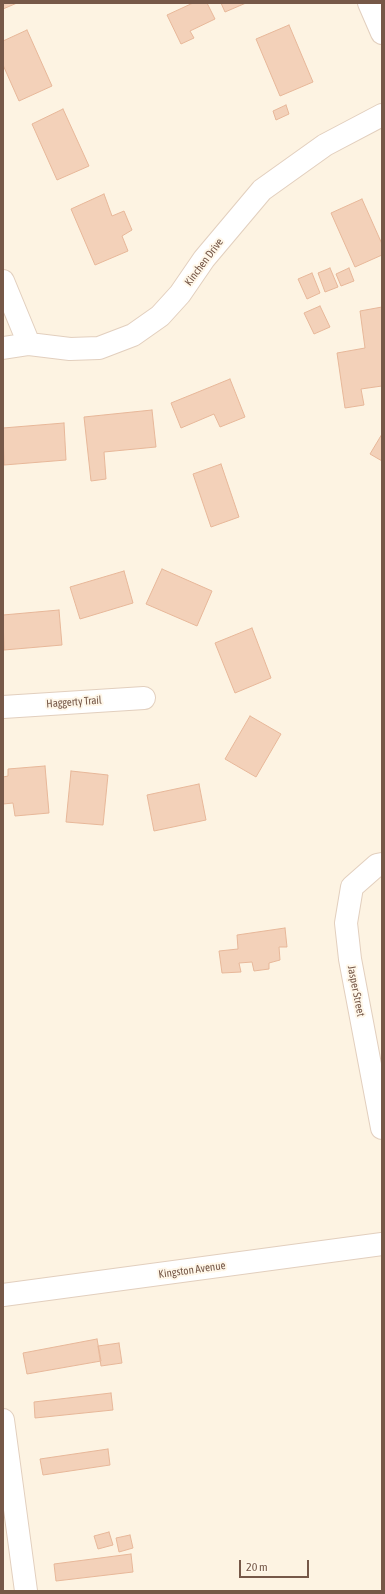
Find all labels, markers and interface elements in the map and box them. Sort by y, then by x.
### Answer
street label: Kinchen Drive [182,236,226,288]
street label: Haggerty Trail [46,693,102,711]
street label: Jasper Street [345,964,367,1018]
street label: Kingston Avenue [158,1259,226,1281]
scale bar [241,1552,311,1578]
text: 20 m [246,1560,268,1574]

